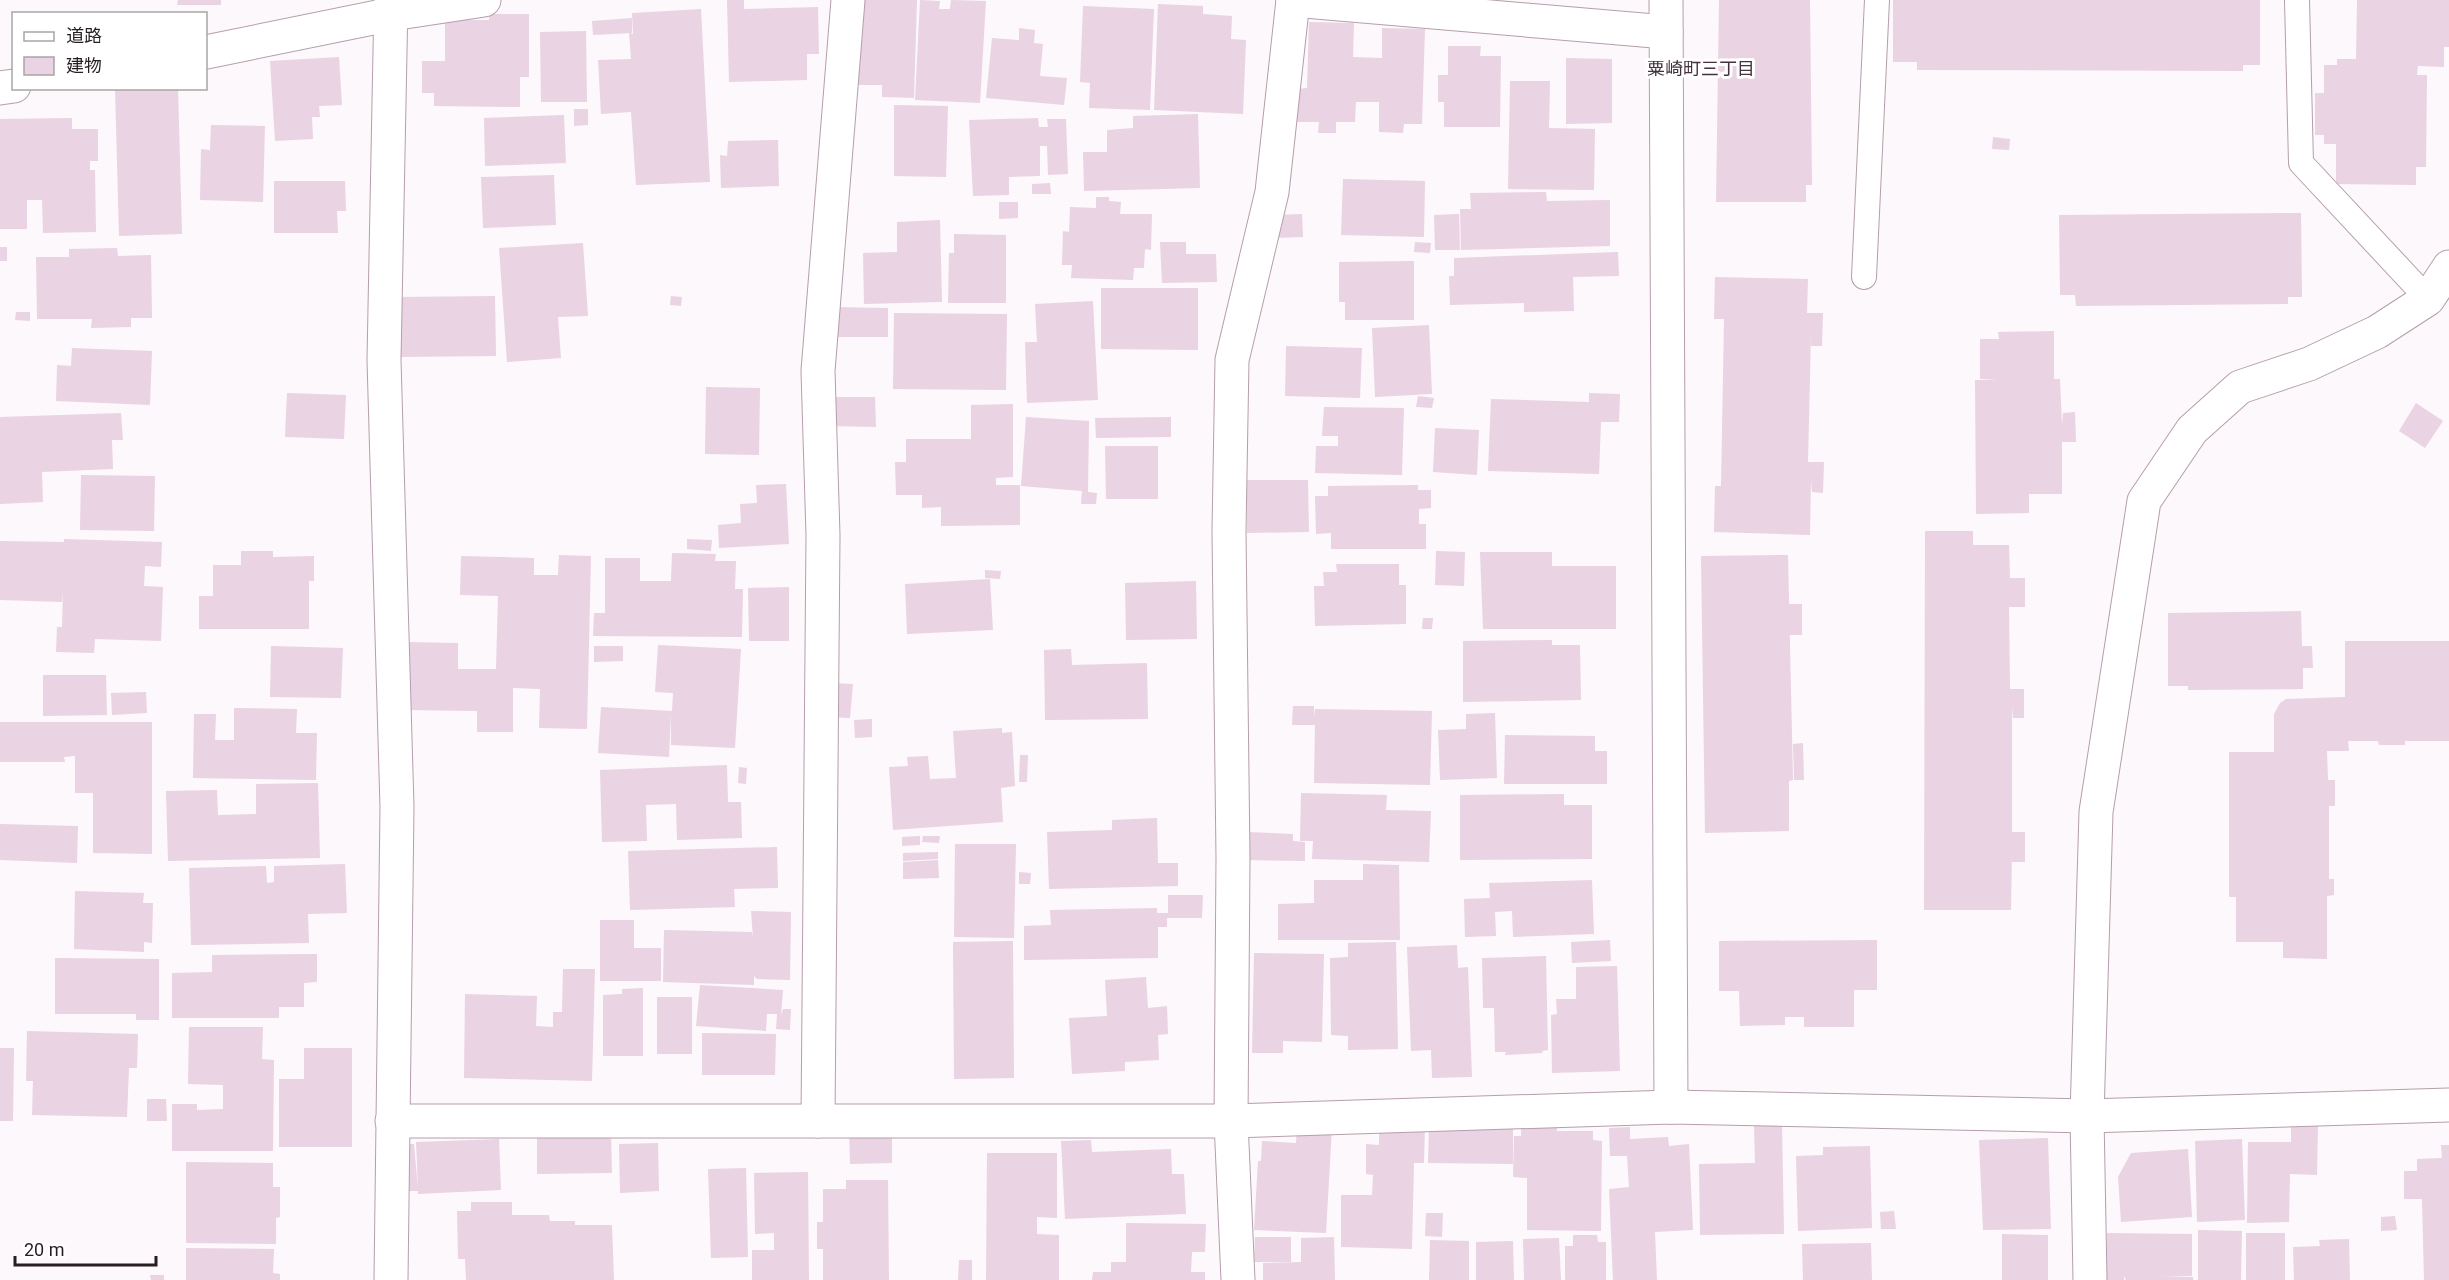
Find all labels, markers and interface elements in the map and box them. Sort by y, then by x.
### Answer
legend [12,12,207,90]
text: 道路 [66,25,102,46]
text: 建物 [66,55,102,76]
district label: 粟崎町三丁目 [1647,58,1755,79]
scale bar [15,1229,156,1267]
text: 20 m [24,1239,64,1260]

